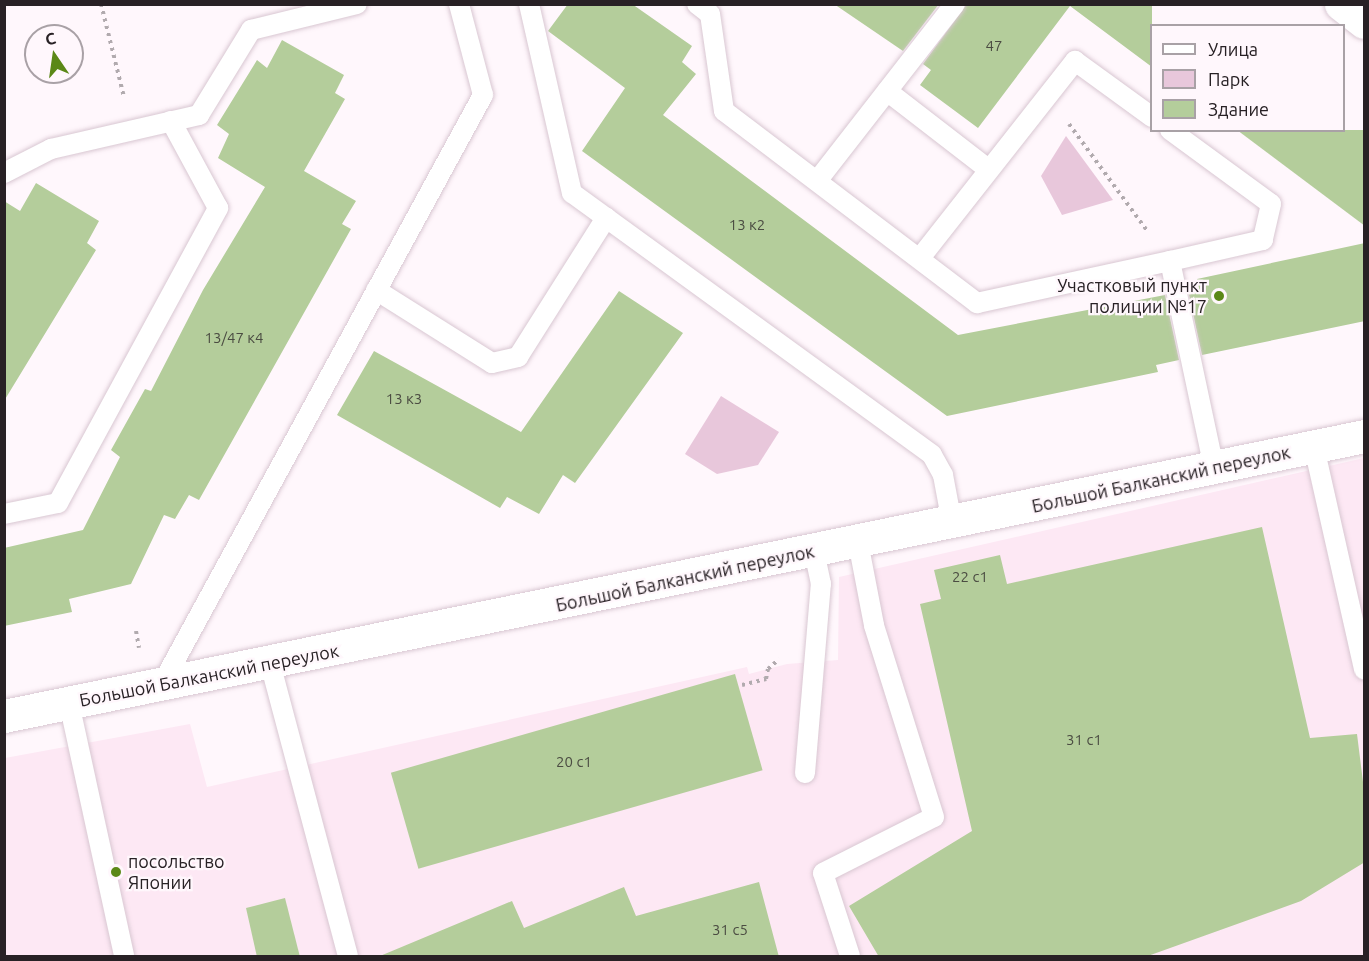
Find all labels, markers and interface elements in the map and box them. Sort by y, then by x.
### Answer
north arrow [24,24,84,84]
legend [1150,24,1345,132]
text: С [43,28,57,48]
house number: 47 [986,37,1002,55]
text: Улица [1208,39,1258,59]
text: Парк [1208,69,1249,89]
text: Здание [1208,99,1269,119]
house number: 13 к2 [729,216,765,234]
place label: Участковый пункт полиции №17 [1057,275,1207,318]
marker: Участковый пункт полиции №17 [1212,289,1226,303]
house number: 13/47 к4 [205,329,263,347]
house number: 13 к3 [386,390,422,408]
street label: Большой Балканский переулок [1030,441,1292,517]
street label: Большой Балканский переулок [554,540,816,616]
house number: 22 с1 [952,568,988,586]
street label: Большой Балканский переулок [77,639,341,711]
house number: 31 с1 [1066,731,1102,749]
house number: 20 с1 [556,753,592,771]
place label: посольство Японии [128,851,225,894]
marker: посольство Японии [109,865,123,879]
house number: 31 c5 [712,921,748,939]

